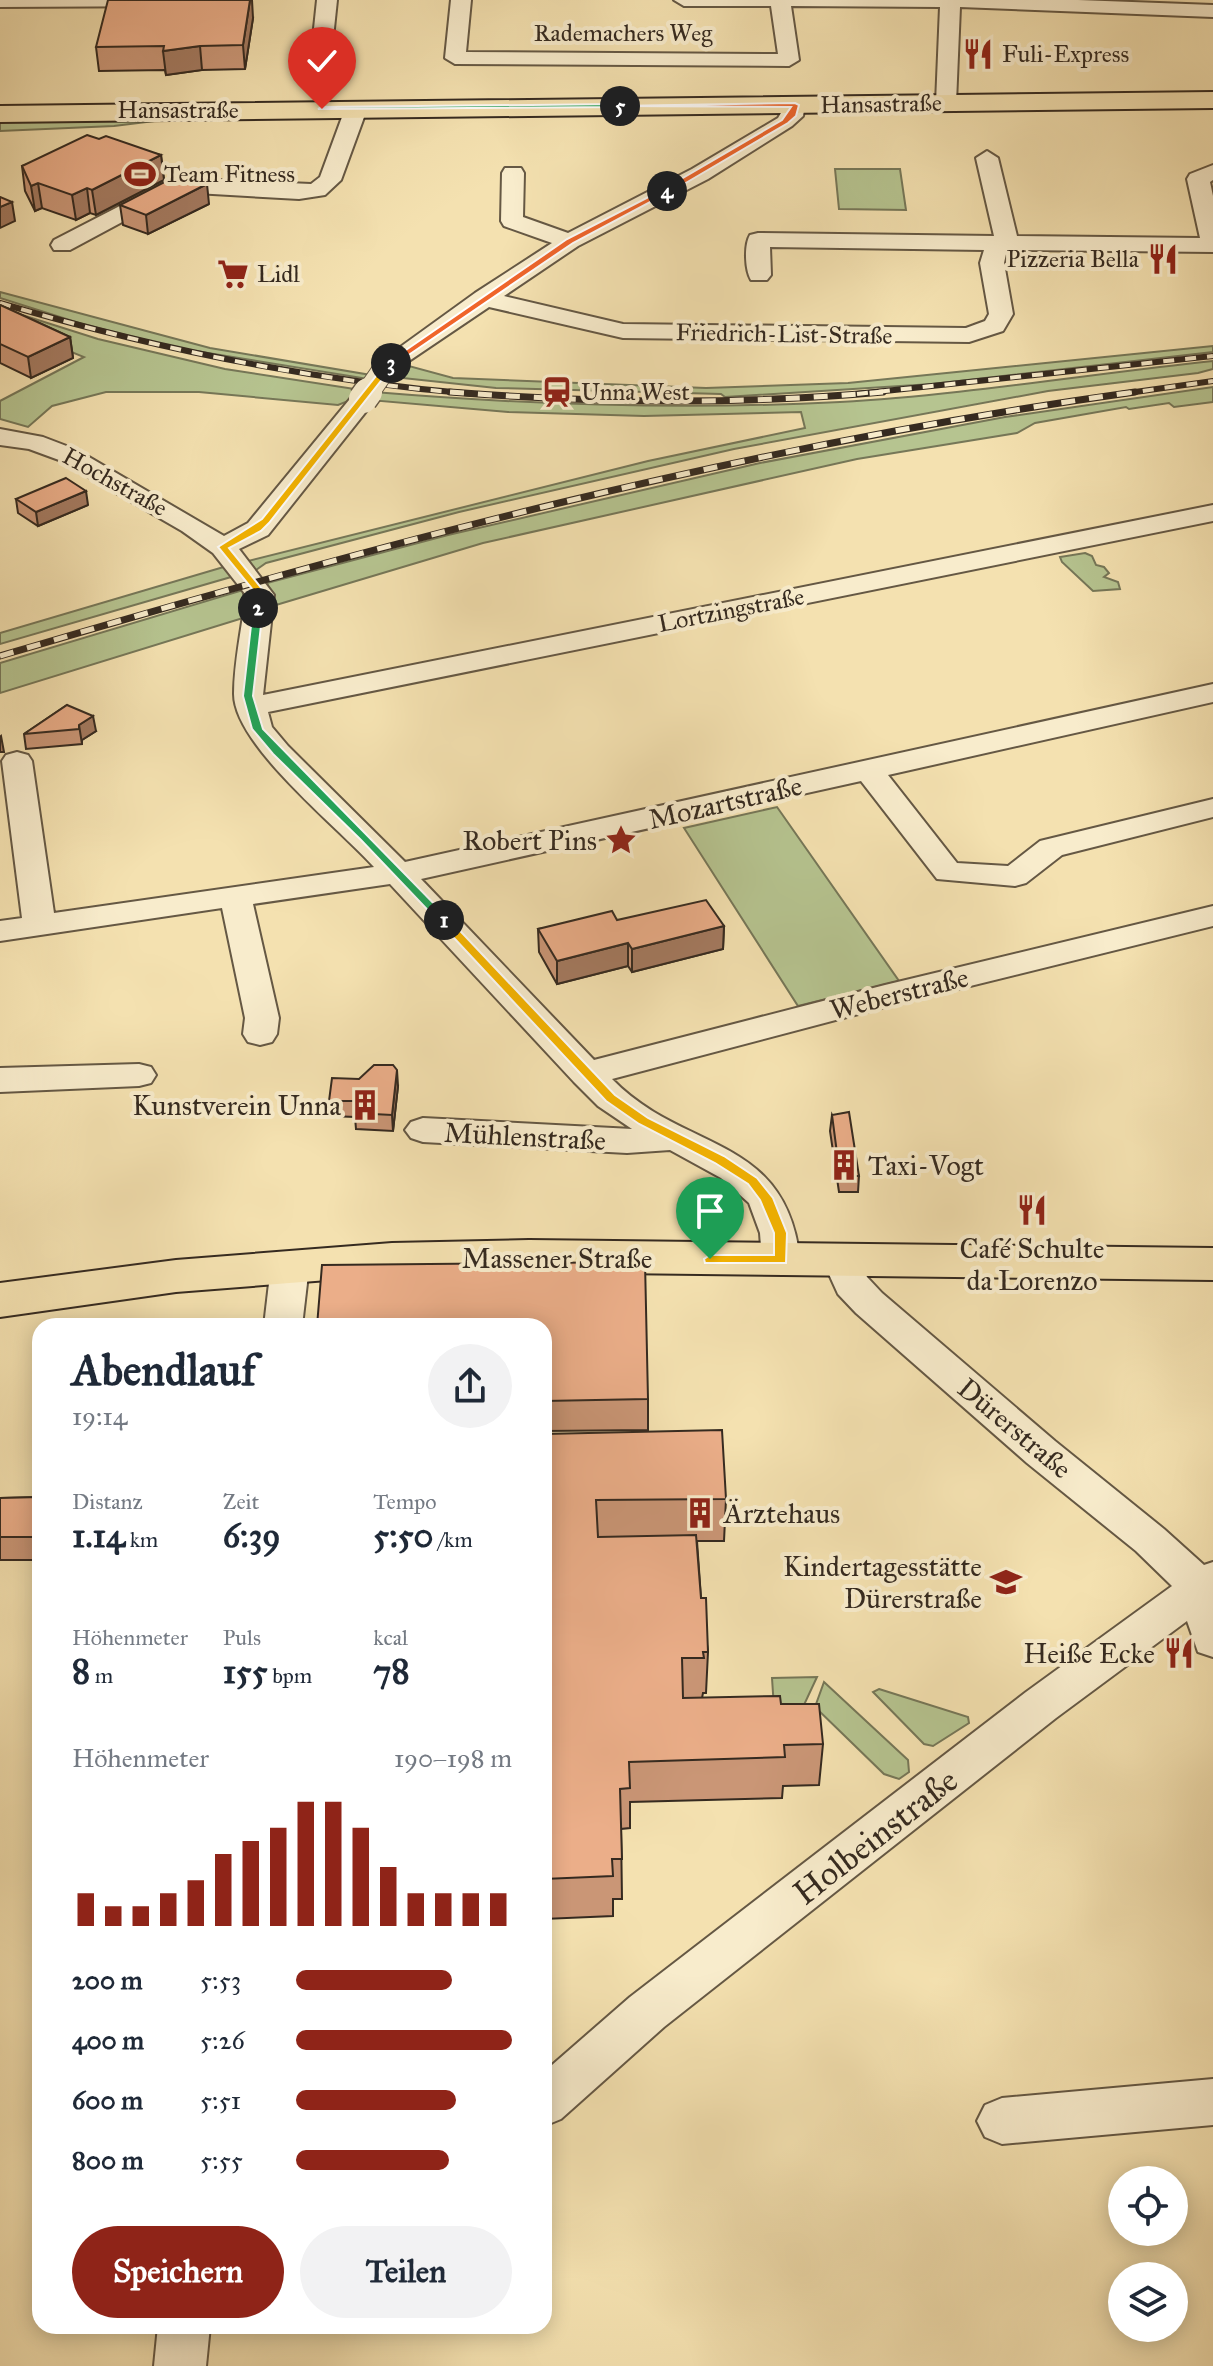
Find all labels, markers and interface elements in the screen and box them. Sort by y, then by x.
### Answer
street label: Rademachers Weg [534,18,713,48]
pin [288,27,356,109]
restaurant icon: Fuli-Express [961,37,995,71]
icon: check [300,39,344,83]
place label: Fuli-Express [1002,39,1129,69]
pin: 5 [600,86,640,126]
street label: Hansastraße [820,88,942,120]
text: 5 [615,92,625,119]
street label: Hansastraße [117,95,239,125]
sports icon: Team Fitness [123,157,157,191]
place label: Team Fitness [164,159,295,189]
pin: 4 [647,171,687,211]
text: 4 [661,177,673,204]
restaurant icon: Pizzeria Bella [1146,242,1180,276]
place label: Pizzeria Bella [1007,244,1140,274]
supermarket icon: Lidl [216,257,250,291]
place label: Lidl [257,259,300,289]
street label: Friedrich-List-Straße [675,317,893,351]
pin: 3 [371,343,411,383]
text: 3 [387,349,395,376]
station icon: Unna West [540,375,574,409]
place label: Unna West [581,377,690,407]
street label: Hochstraße [57,441,173,523]
street label: Lortzingstraße [655,581,807,639]
pin: 2 [238,588,278,628]
text: 2 [253,594,263,621]
street label: Mozartstraße [645,768,805,837]
place label: Robert Pins [462,823,597,858]
place icon: Robert Pins [604,823,638,857]
pin: 1 [424,900,464,940]
text: 1 [440,906,448,933]
street label: Weberstraße [826,959,972,1028]
place label: Kunstverein Unna [132,1088,341,1123]
building icon: Kunstverein Unna [348,1088,382,1122]
street label: Mühlenstraße [443,1115,607,1158]
building icon: Taxi-Vogt [827,1148,861,1182]
place label: Taxi-Vogt [868,1148,984,1183]
pin [676,1177,744,1259]
icon: arrive [688,1189,732,1233]
restaurant icon: Café Schulte da Lorenzo [1015,1193,1049,1227]
place label: Café Schulte da Lorenzo [959,1231,1105,1298]
street label: Massener Straße [462,1241,652,1276]
text: Abendlauf [72,1343,256,1397]
button: share [428,1344,512,1428]
street label: Dürerstraße [951,1371,1079,1486]
text: 19:14 [72,1400,127,1432]
text: Distanz [72,1488,143,1515]
text: Zeit [223,1488,259,1515]
text: Tempo [373,1488,437,1515]
building icon: Ärztehaus [683,1496,717,1530]
place label: Ärztehaus [723,1496,840,1531]
text: 1.14 [72,1515,125,1556]
text: 6:39 [223,1515,281,1556]
text: 5:50 [373,1515,433,1556]
text: km [125,1526,158,1553]
text: /km [433,1526,473,1553]
place label: Kindertagesstätte Dürerstraße [783,1549,982,1616]
school or university icon: Kindertagesstätte Dürerstraße [989,1565,1023,1599]
text: Höhenmeter [72,1624,188,1651]
text: Puls [223,1624,261,1651]
text: kcal [373,1624,408,1651]
place label: Heiße Ecke [1023,1636,1155,1671]
restaurant icon: Heiße Ecke [1162,1636,1196,1670]
text: 8 [72,1651,90,1692]
text: 155 [223,1651,267,1692]
text: 78 [373,1651,410,1692]
text: m [90,1662,113,1689]
text: bpm [267,1662,312,1689]
text: Höhenmeter [72,1742,209,1774]
text: 190–198 m [394,1742,512,1774]
street label: Holbeinstraße [785,1760,966,1913]
text: 200 m [72,1964,143,1996]
text: 5:53 [200,1964,241,1996]
text: 400 m [72,2024,144,2056]
text: 5:26 [200,2024,245,2056]
text: 600 m [72,2084,143,2116]
text: 5:51 [200,2084,241,2116]
text: 800 m [72,2144,144,2176]
text: 5:55 [200,2144,243,2176]
map controls [1108,2166,1188,2342]
button: locate [1108,2166,1188,2246]
button: Speichern [72,2226,284,2318]
button: Teilen [300,2226,512,2318]
button: layers [1108,2262,1188,2342]

